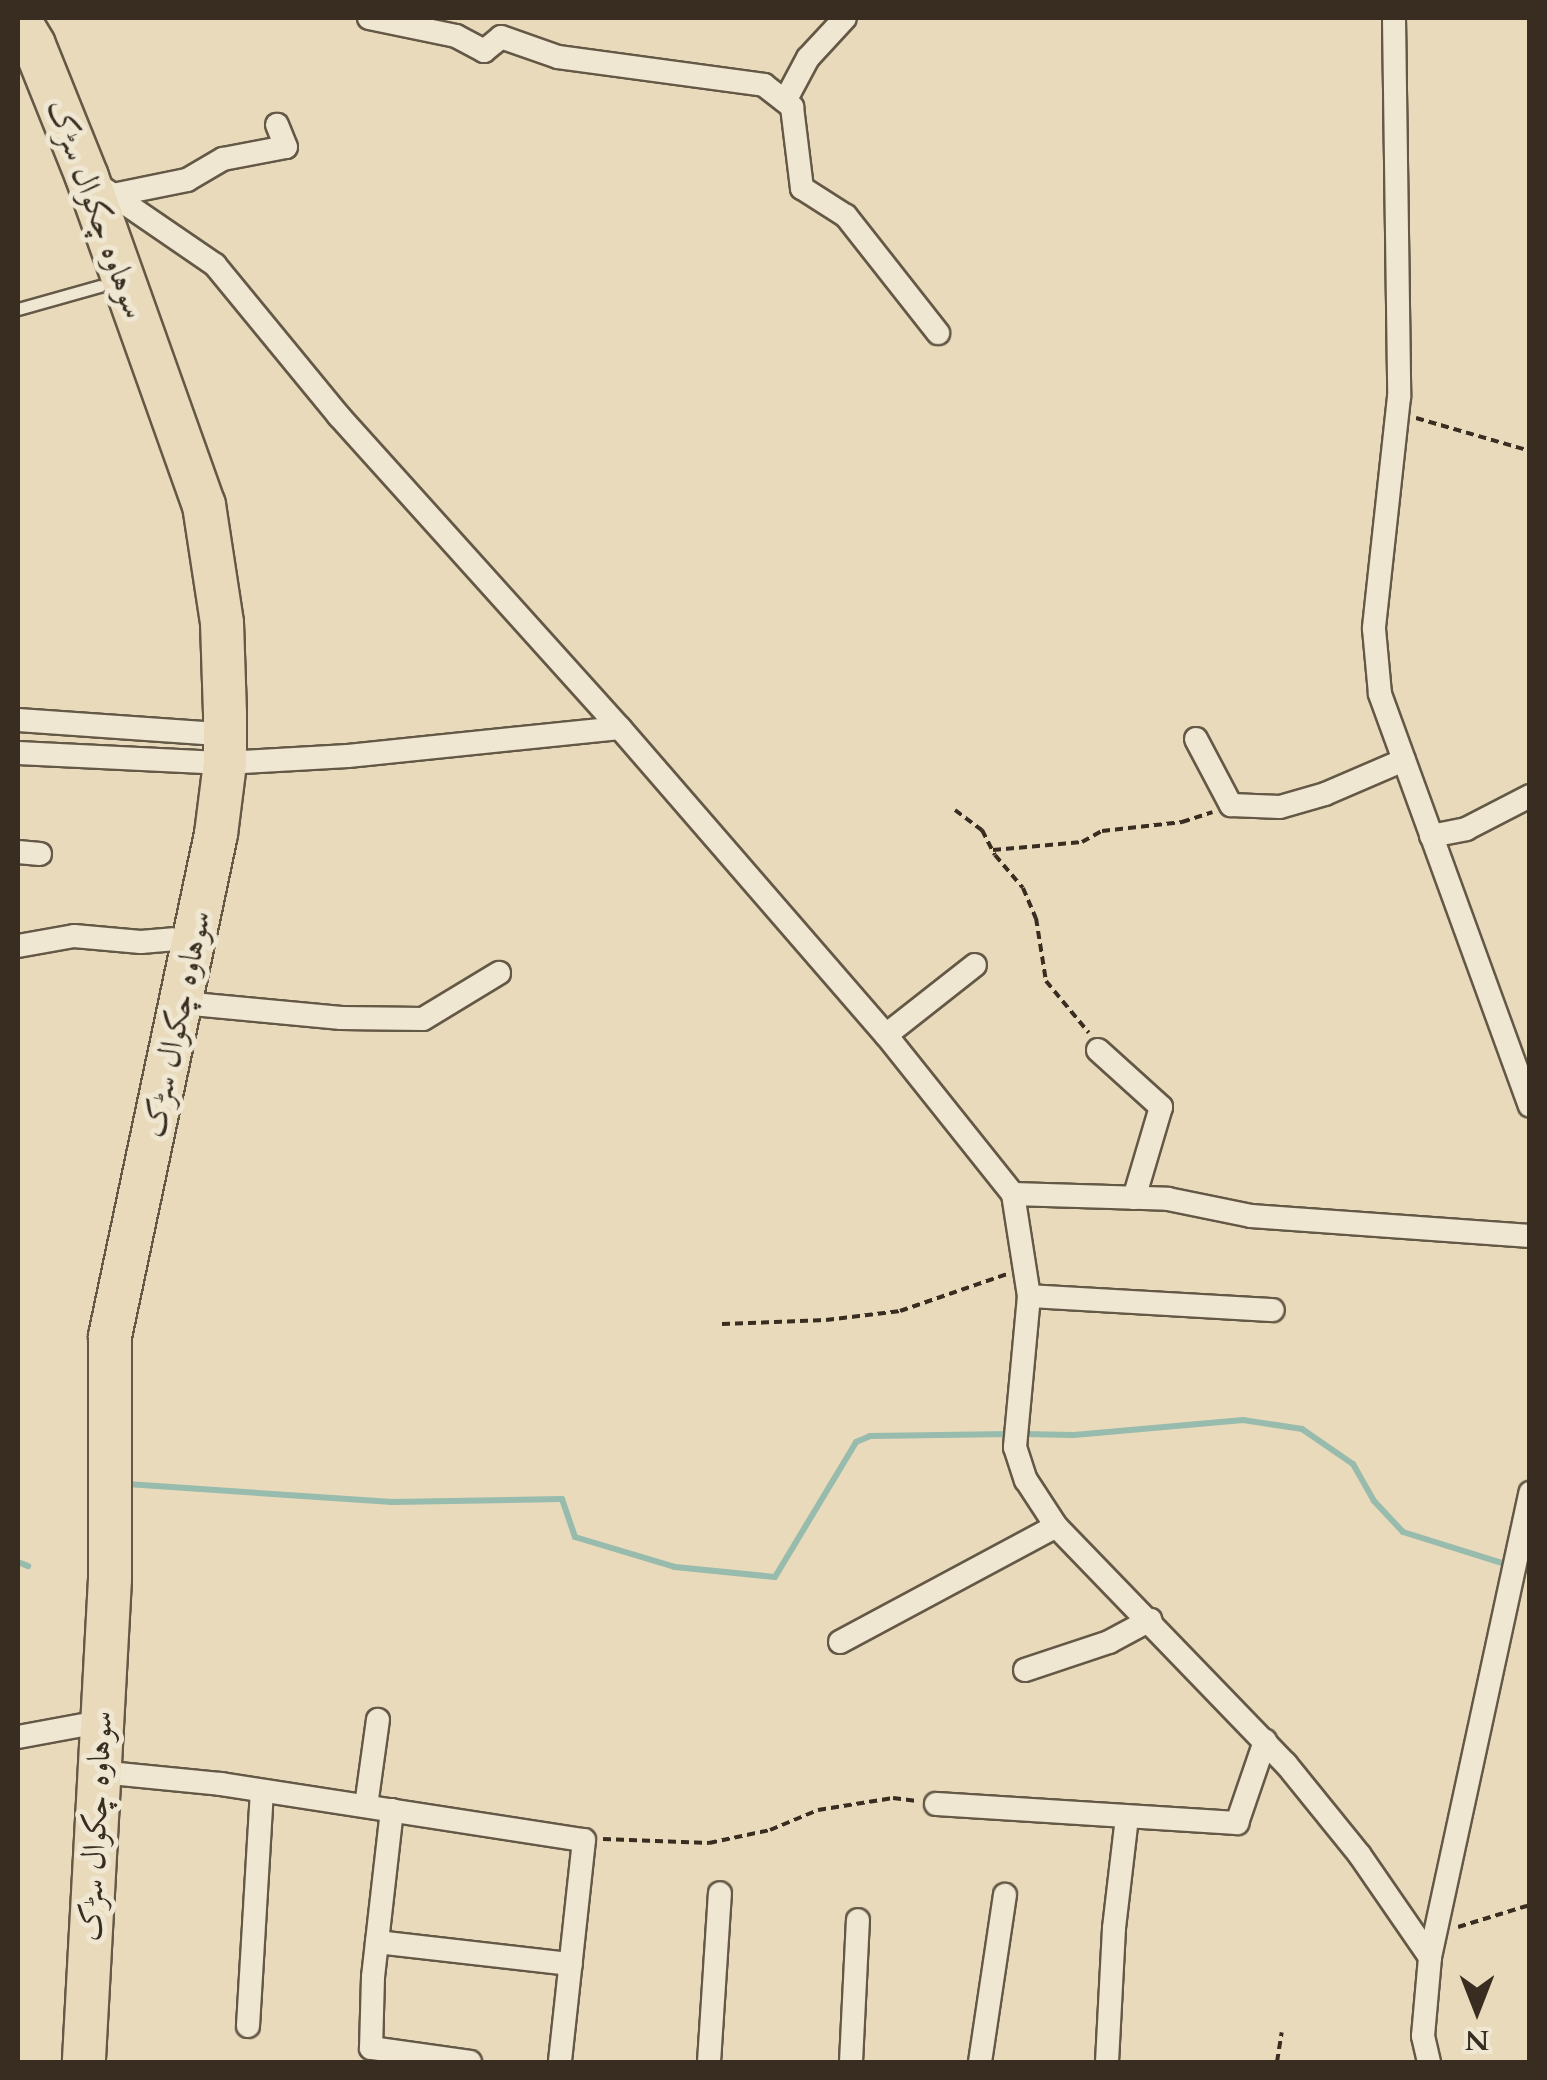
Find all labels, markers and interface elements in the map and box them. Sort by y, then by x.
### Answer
street label: سوہاوہ چکوال سڑک [38,94,154,324]
street label: سوہاوہ چکوال سڑک [134,907,220,1141]
street label: سوہاوہ چکوال سڑک [71,1710,121,1942]
north arrow [1427,1960,1527,2060]
text: N [1465,2021,1489,2059]

